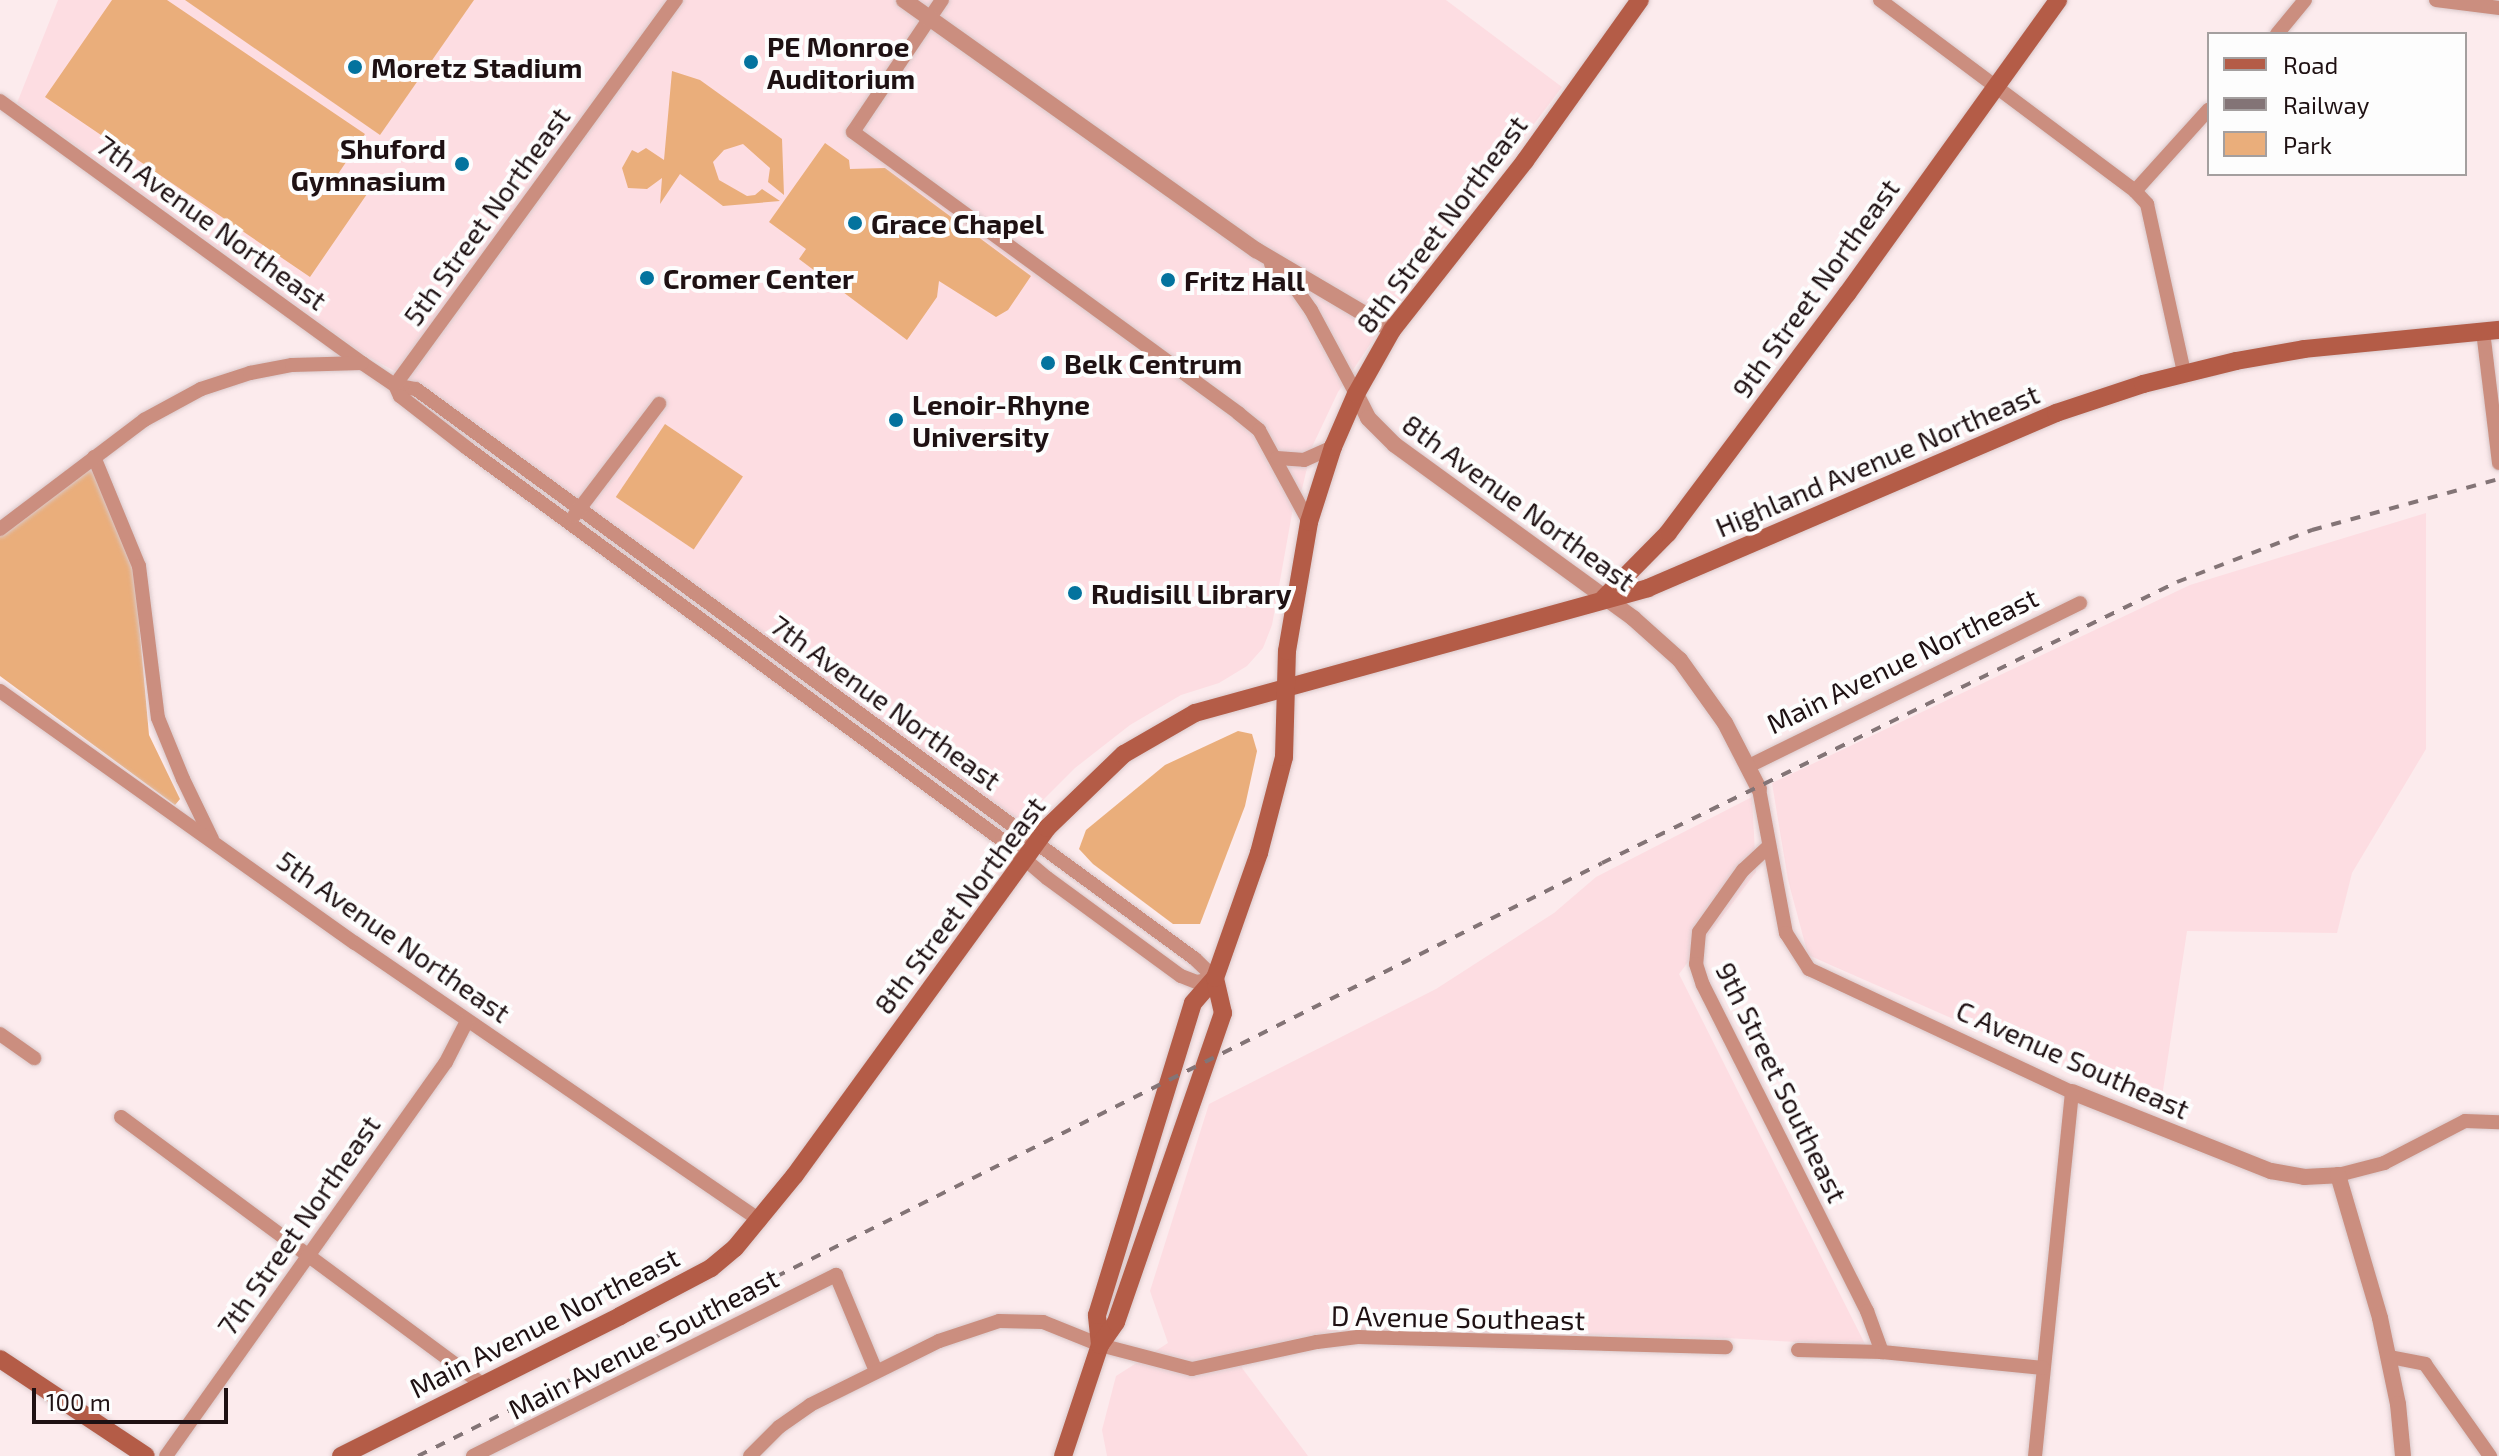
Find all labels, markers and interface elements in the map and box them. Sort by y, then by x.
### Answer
place label: PE Monroe Auditorium [767,29,915,95]
legend [2207,32,2467,176]
place label: Moretz Stadium [371,50,582,84]
text: Road [2283,50,2338,79]
marker: PE Monroe Auditorium [742,53,760,71]
marker: Moretz Stadium [346,58,364,76]
text: Railway [2283,90,2369,119]
street label: 5th Street Northeast [396,100,576,332]
street label: 8th Street Northeast [1348,109,1534,339]
street label: 7th Avenue Northeast [90,127,334,317]
text: Park [2283,130,2332,159]
place label: Shuford Gymnasium [291,131,446,197]
marker: Shuford Gymnasium [453,155,471,173]
street label: 9th Street Northeast [1724,172,1906,404]
place label: Grace Chapel [871,206,1044,240]
marker: Grace Chapel [846,214,864,232]
place label: Cromer Center [663,261,854,295]
place label: Fritz Hall [1184,263,1305,297]
marker: Cromer Center [638,269,656,287]
marker: Fritz Hall [1159,271,1177,289]
place label: Belk Centrum [1064,346,1242,380]
marker: Belk Centrum [1039,354,1057,372]
street label: Highland Avenue Northeast [1710,376,2044,544]
place label: Lenoir-Rhyne University [912,387,1090,453]
street label: 8th Avenue Northeast [1396,406,1642,598]
marker: Lenoir-Rhyne University [887,411,905,429]
place label: Rudisill Library [1091,576,1292,610]
street label: Main Avenue Northeast [1760,579,2044,741]
marker: Rudisill Library [1066,584,1084,602]
street label: 7th Avenue Northeast [764,607,1008,797]
street label: 8th Street Northeast [866,790,1052,1020]
street label: 5th Avenue Northeast [271,843,517,1029]
street label: 9th Street Southeast [1709,956,1855,1208]
street label: C Avenue Southeast [1951,992,2195,1126]
street label: 7th Street Northeast [209,1109,387,1341]
street label: Main Avenue Northeast [403,1239,685,1405]
street label: Main Avenue Southeast [502,1260,784,1426]
street label: D Avenue Southeast [1330,1298,1586,1336]
scale bar [36,1372,232,1422]
text: 100 m [46,1387,111,1416]

